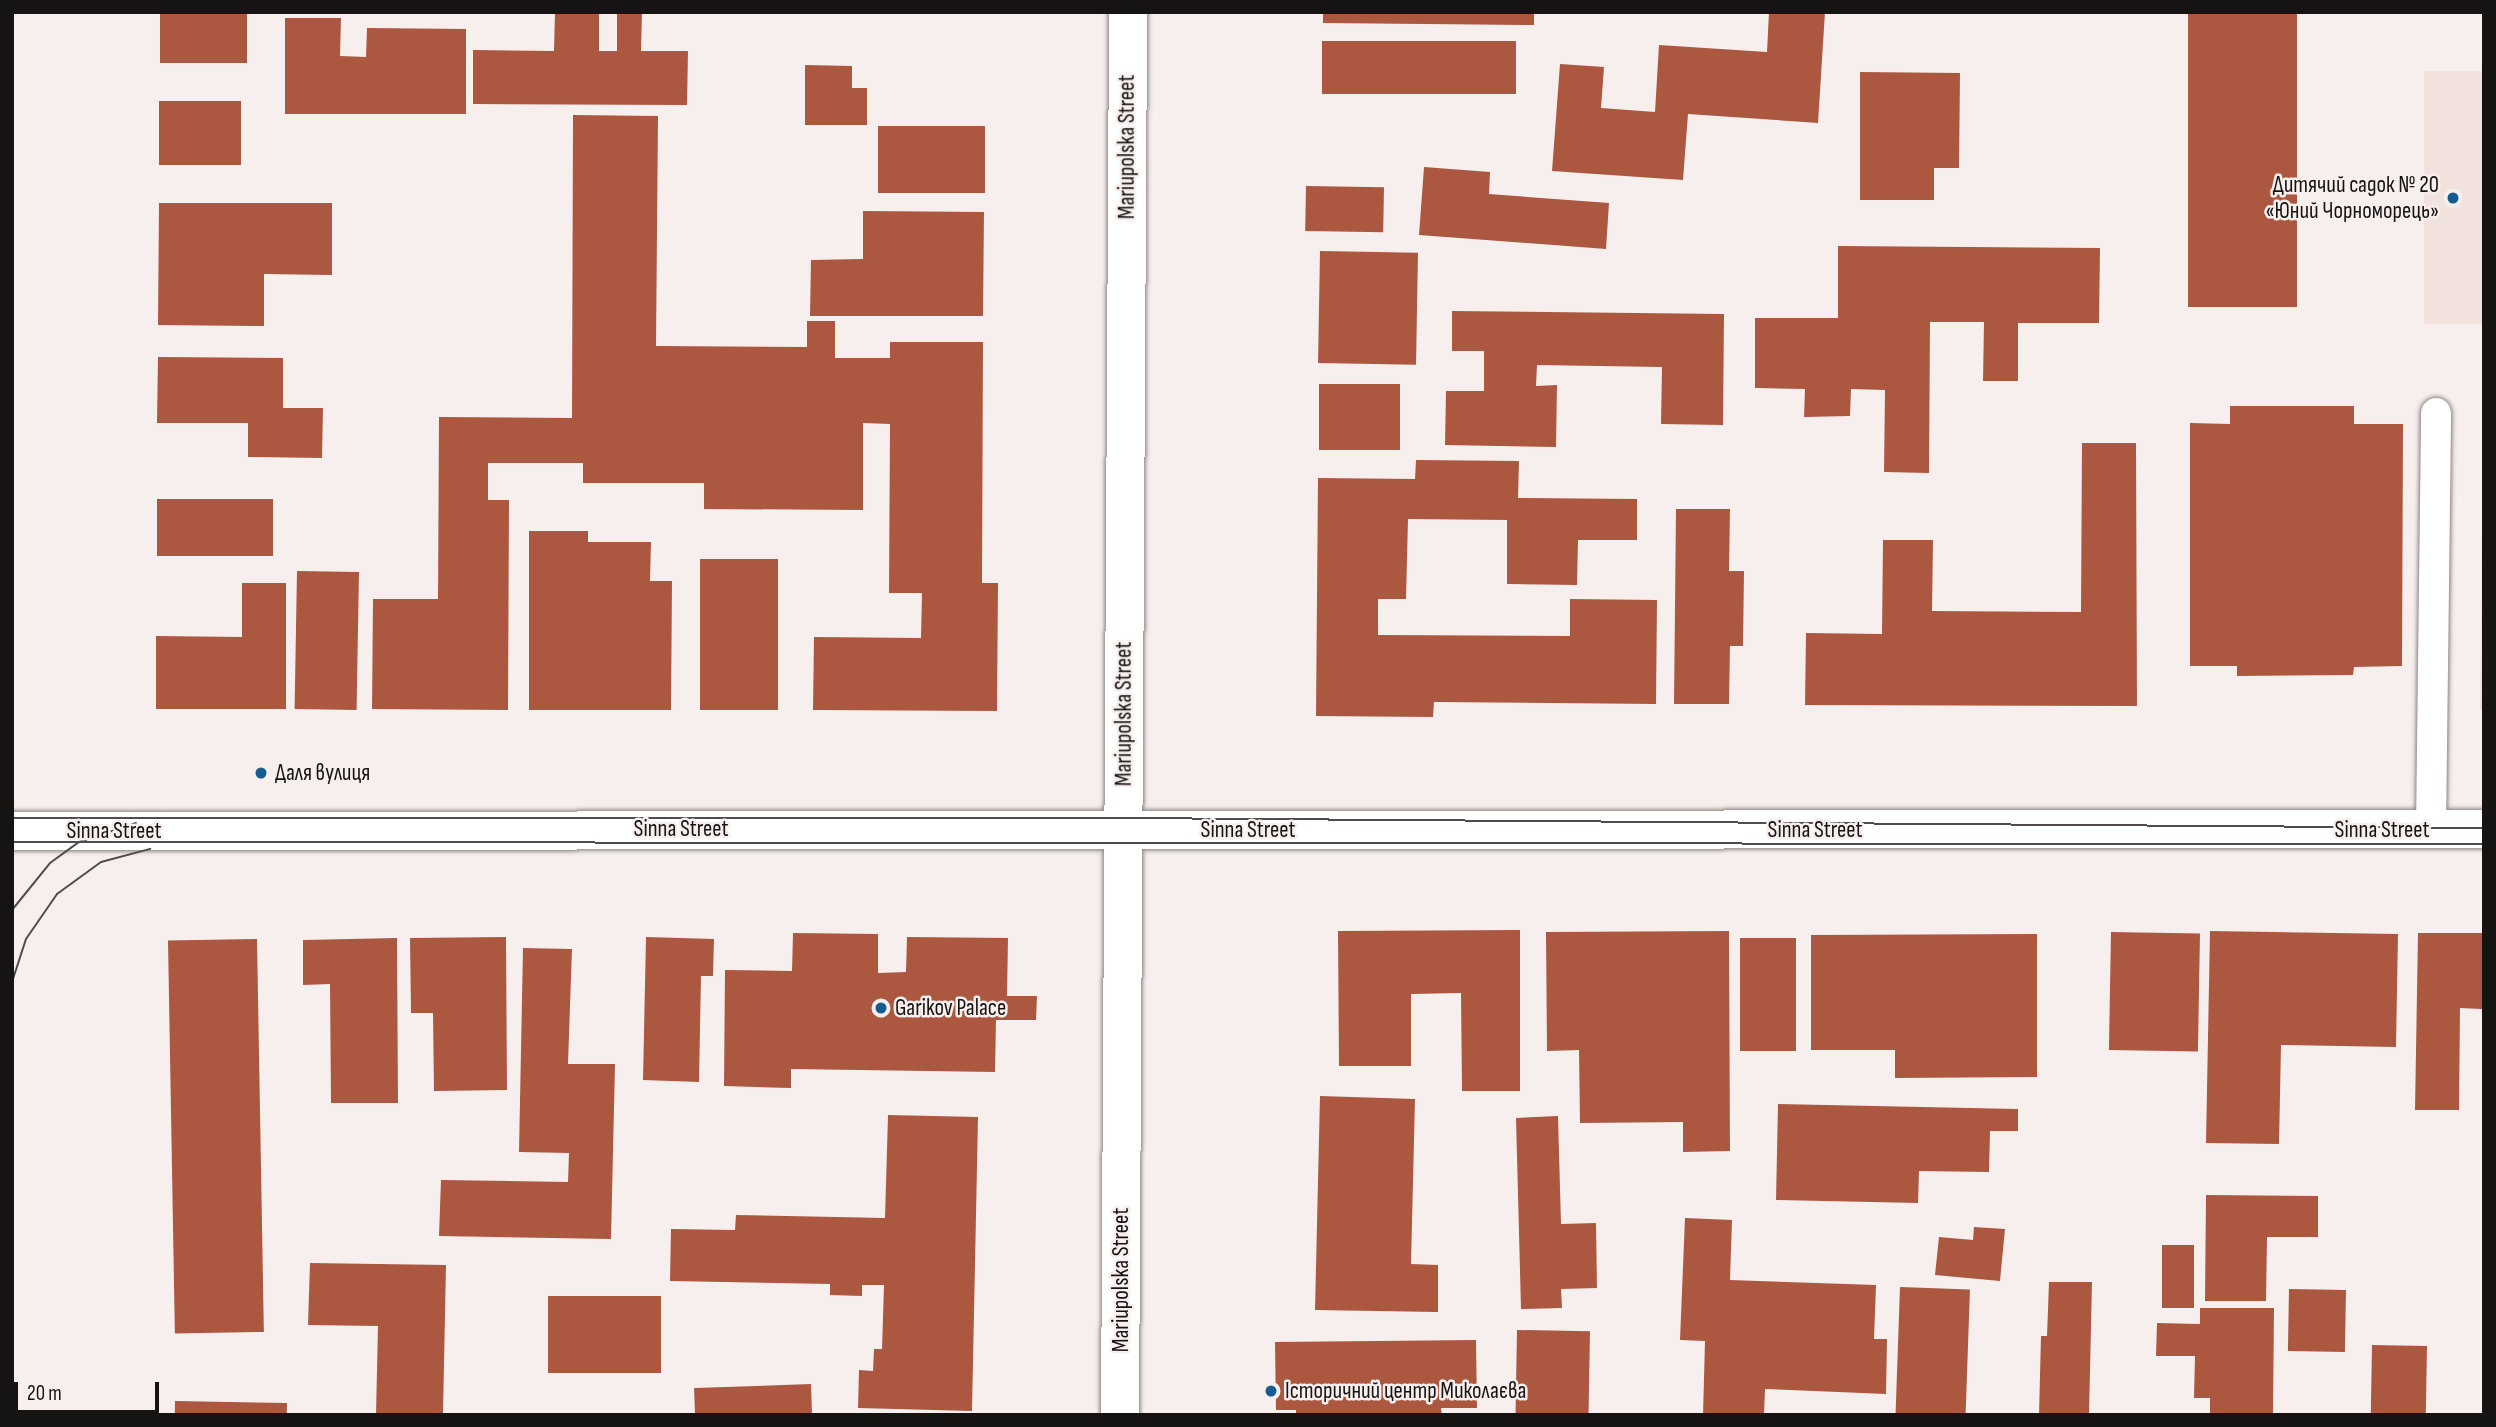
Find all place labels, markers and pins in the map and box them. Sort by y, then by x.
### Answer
place label: Дитячий садок № 20 «Юний Чорноморець» [2265,171,2439,225]
marker: Дитячий садок № 20 «Юний Чорноморець» [2445,190,2461,206]
place label: Даля вулиця [275,759,370,787]
marker: Даля вулиця [253,765,269,781]
place label: Garikov Palace [895,994,1006,1022]
marker: Garikov Palace [873,1000,889,1016]
place label: Історичний центр Миколаєва [1285,1377,1526,1405]
marker: Історичний центр Миколаєва [1263,1383,1279,1399]

